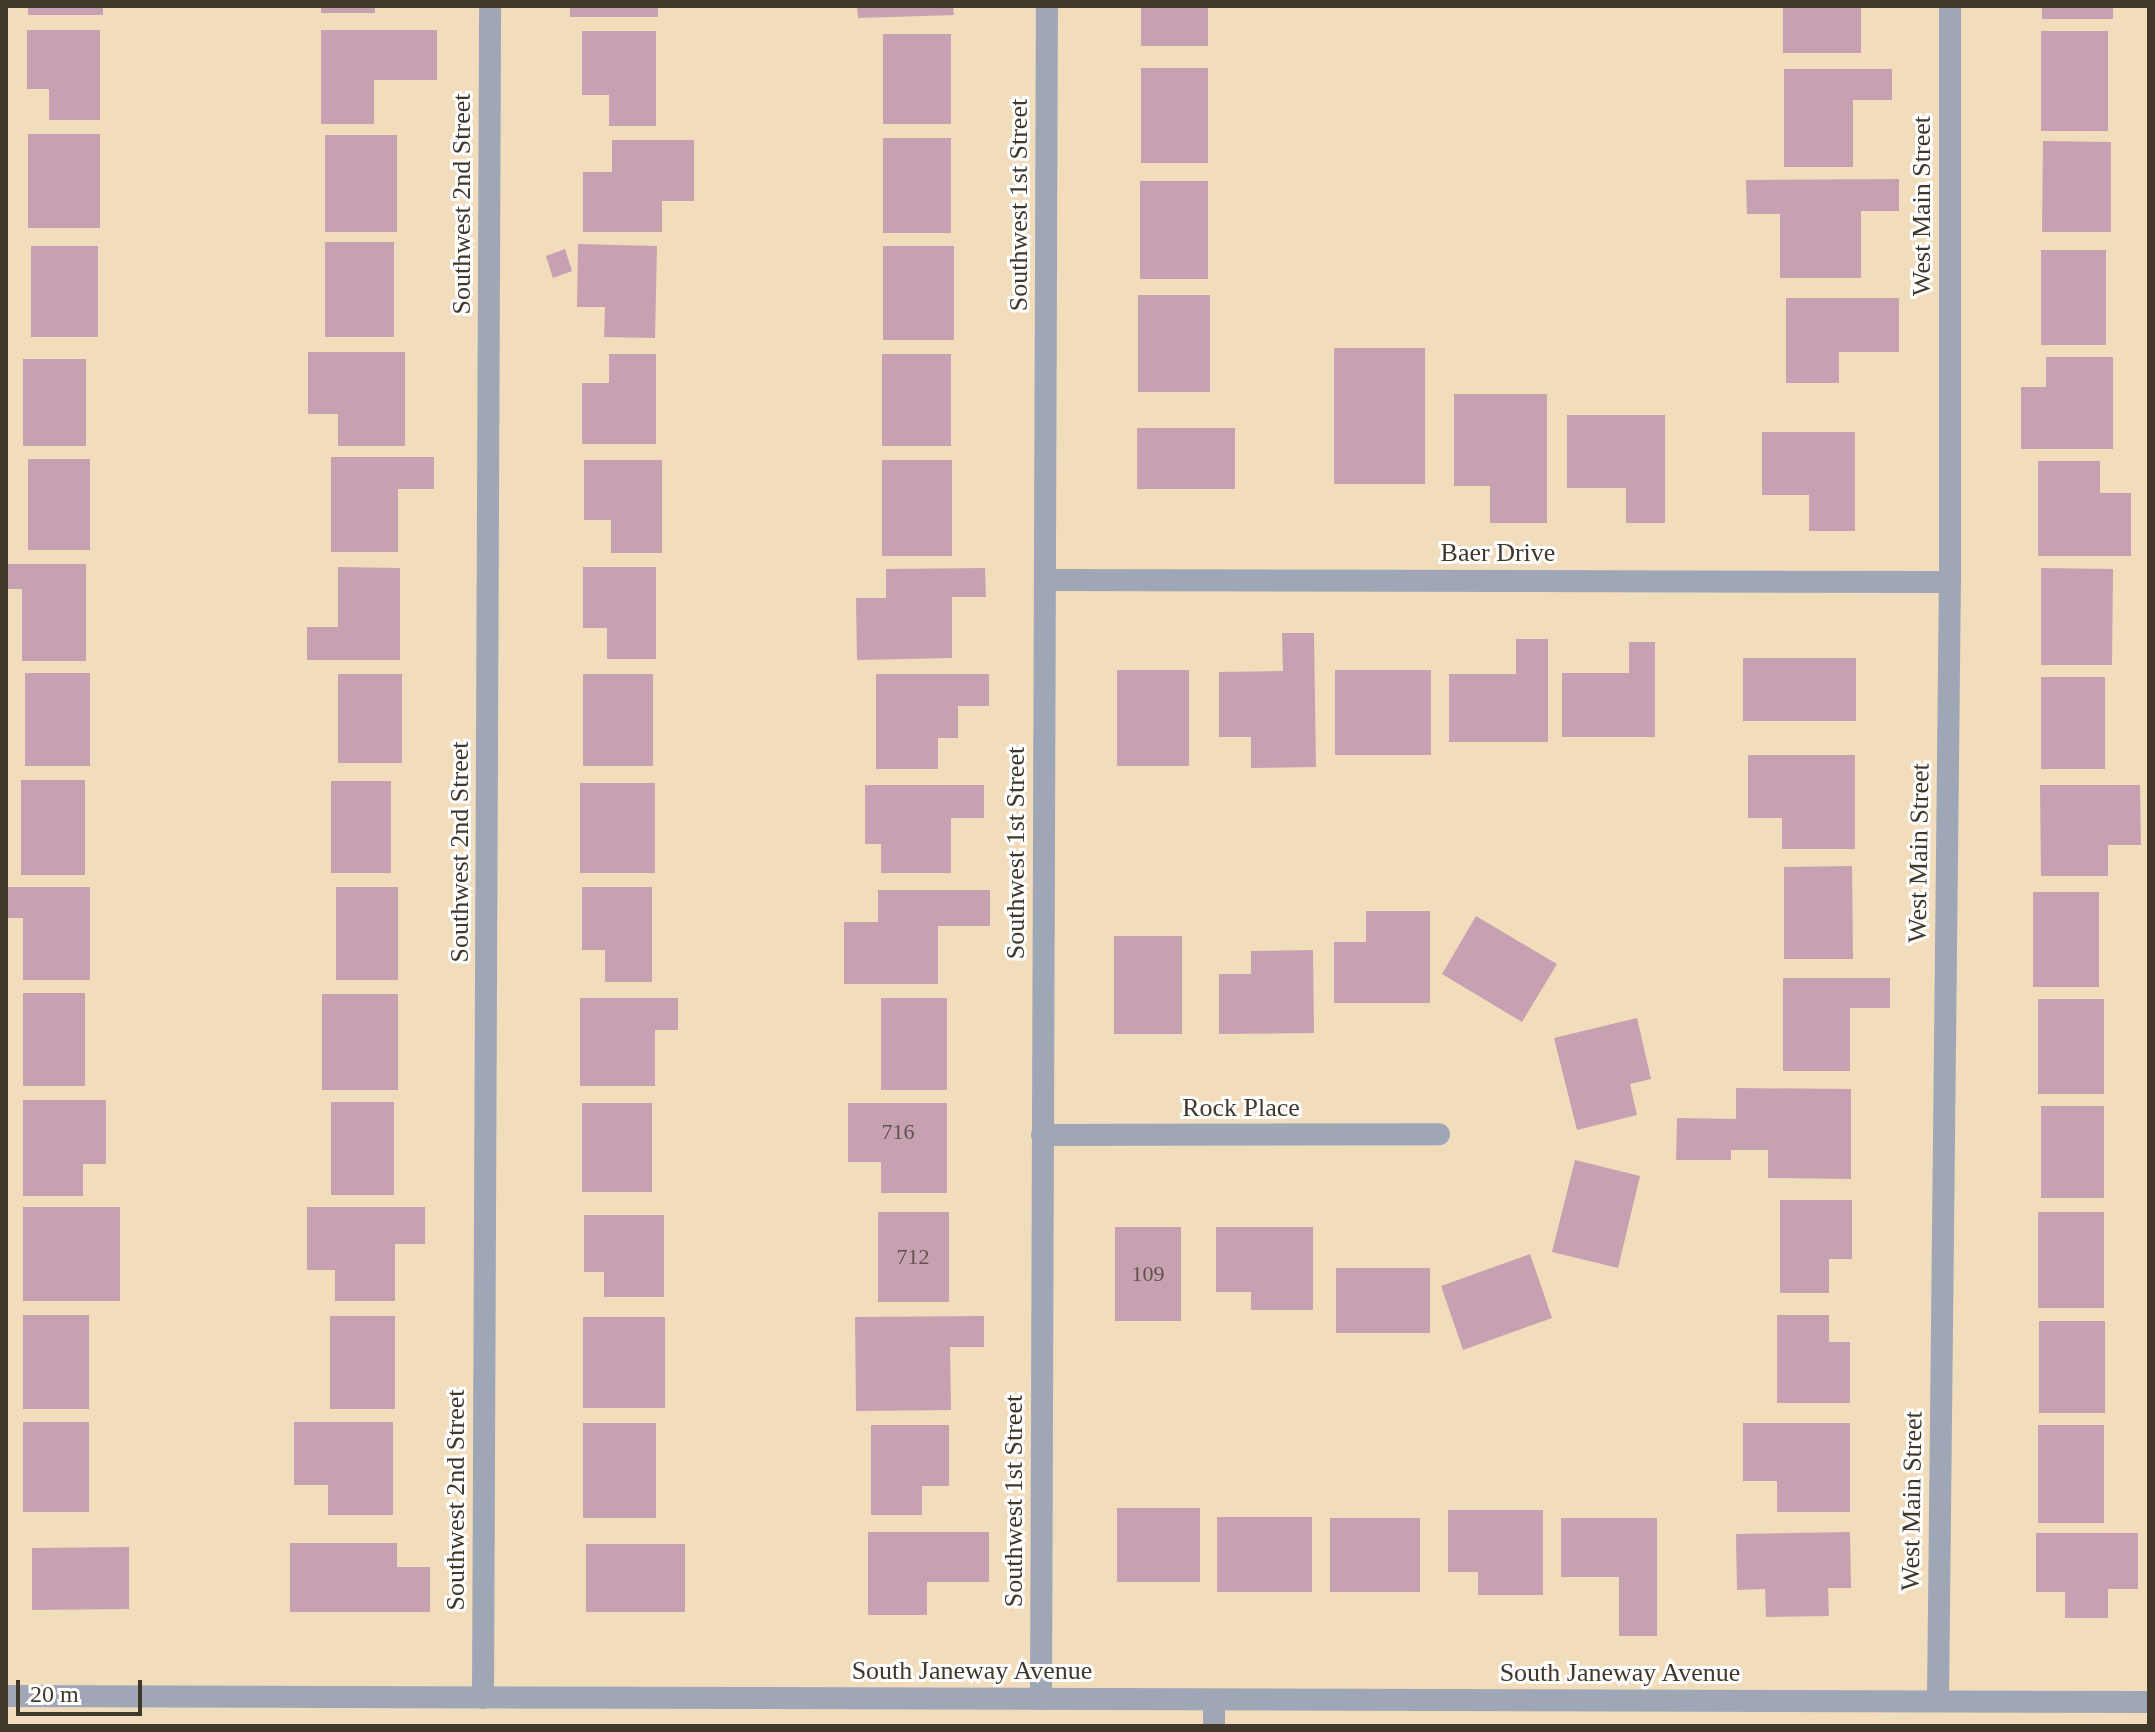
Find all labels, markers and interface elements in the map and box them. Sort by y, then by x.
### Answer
street label: Southwest 2nd Street [446,94,478,314]
street label: Southwest 1st Street [1003,99,1035,311]
street label: West Main Street [1906,116,1938,296]
street label: Baer Drive [1441,537,1555,569]
street label: Southwest 2nd Street [444,742,476,962]
street label: Southwest 1st Street [1000,747,1032,959]
street label: West Main Street [1902,763,1936,943]
street label: Rock Place [1182,1092,1300,1124]
house number: 716 [882,1119,914,1145]
house number: 712 [896,1244,930,1270]
house number: 109 [1132,1261,1164,1287]
street label: Southwest 2nd Street [440,1390,472,1610]
street label: Southwest 1st Street [998,1395,1030,1607]
street label: West Main Street [1895,1411,1929,1591]
street label: South Janeway Avenue [851,1655,1093,1687]
street label: South Janeway Avenue [1499,1657,1741,1689]
scale bar [20,1664,146,1714]
text: 20 m [30,1681,79,1707]

